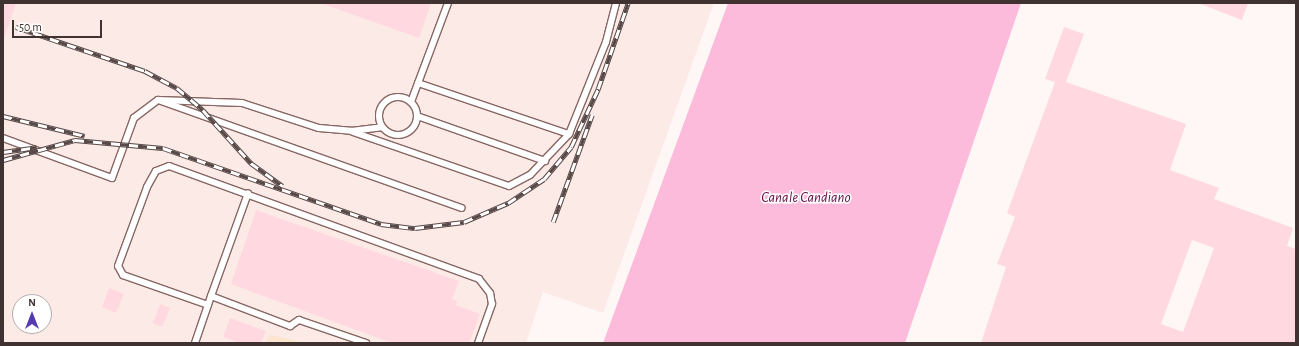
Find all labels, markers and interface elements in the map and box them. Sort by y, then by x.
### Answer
scale bar [14,12,104,38]
text: 50 m [19,21,42,33]
water label: Canale Candiano [761,189,851,207]
north arrow [12,294,52,334]
text: N [28,297,36,308]

